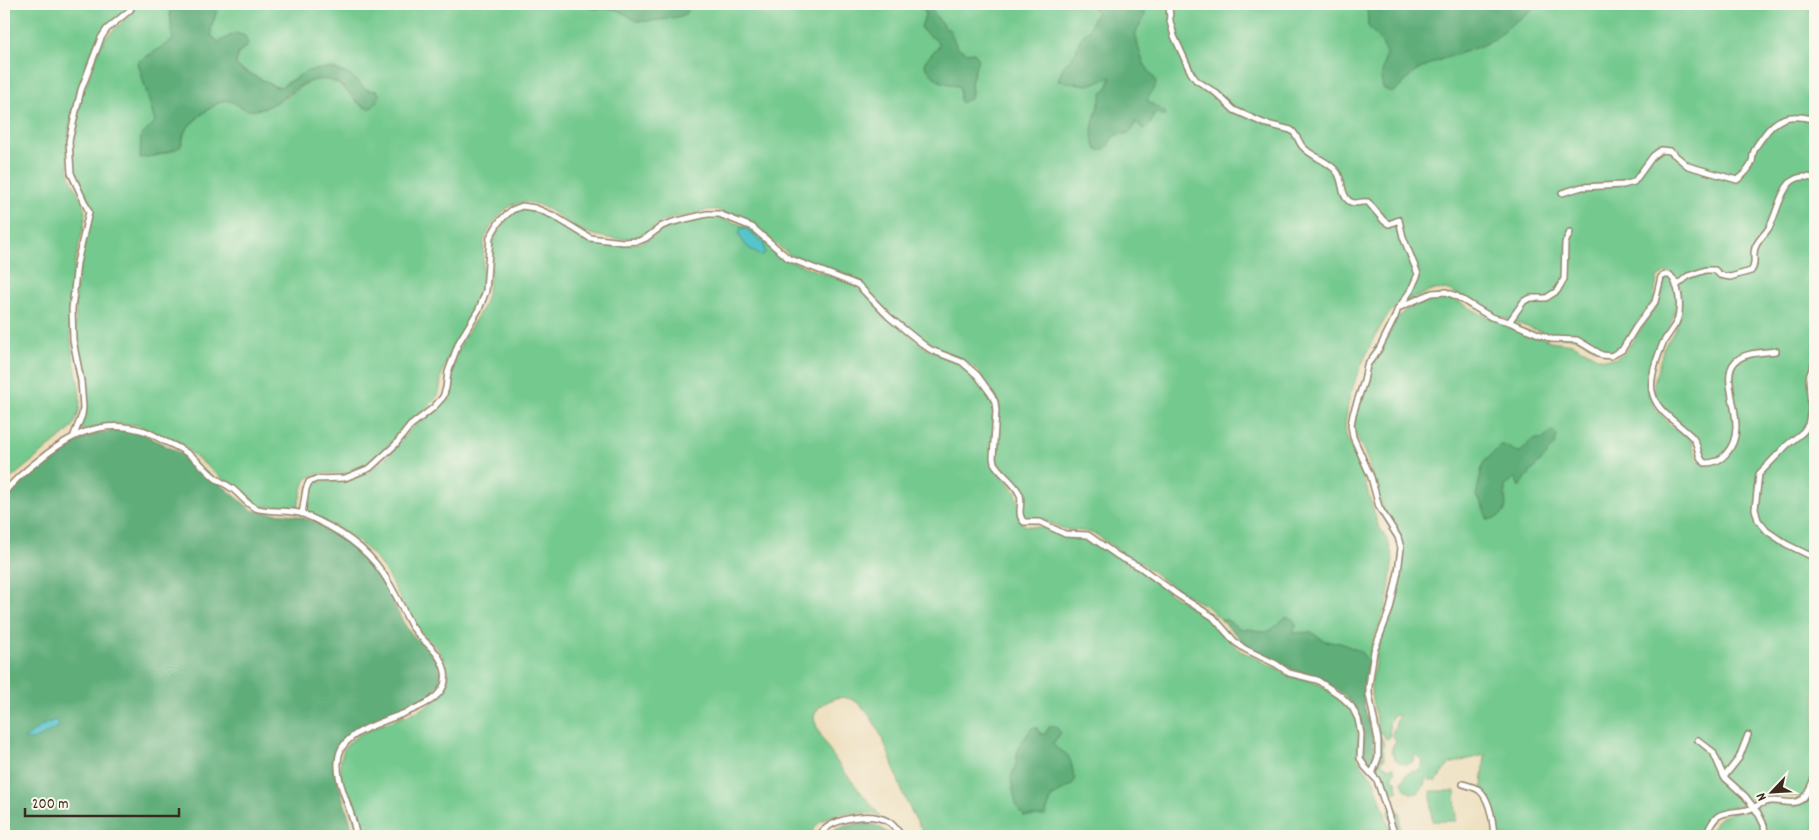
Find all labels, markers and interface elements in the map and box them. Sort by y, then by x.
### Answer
north arrow [1746,768,1796,818]
scale bar [25,785,179,817]
text: N [1751,789,1773,804]
text: 200 m [32,794,69,816]

